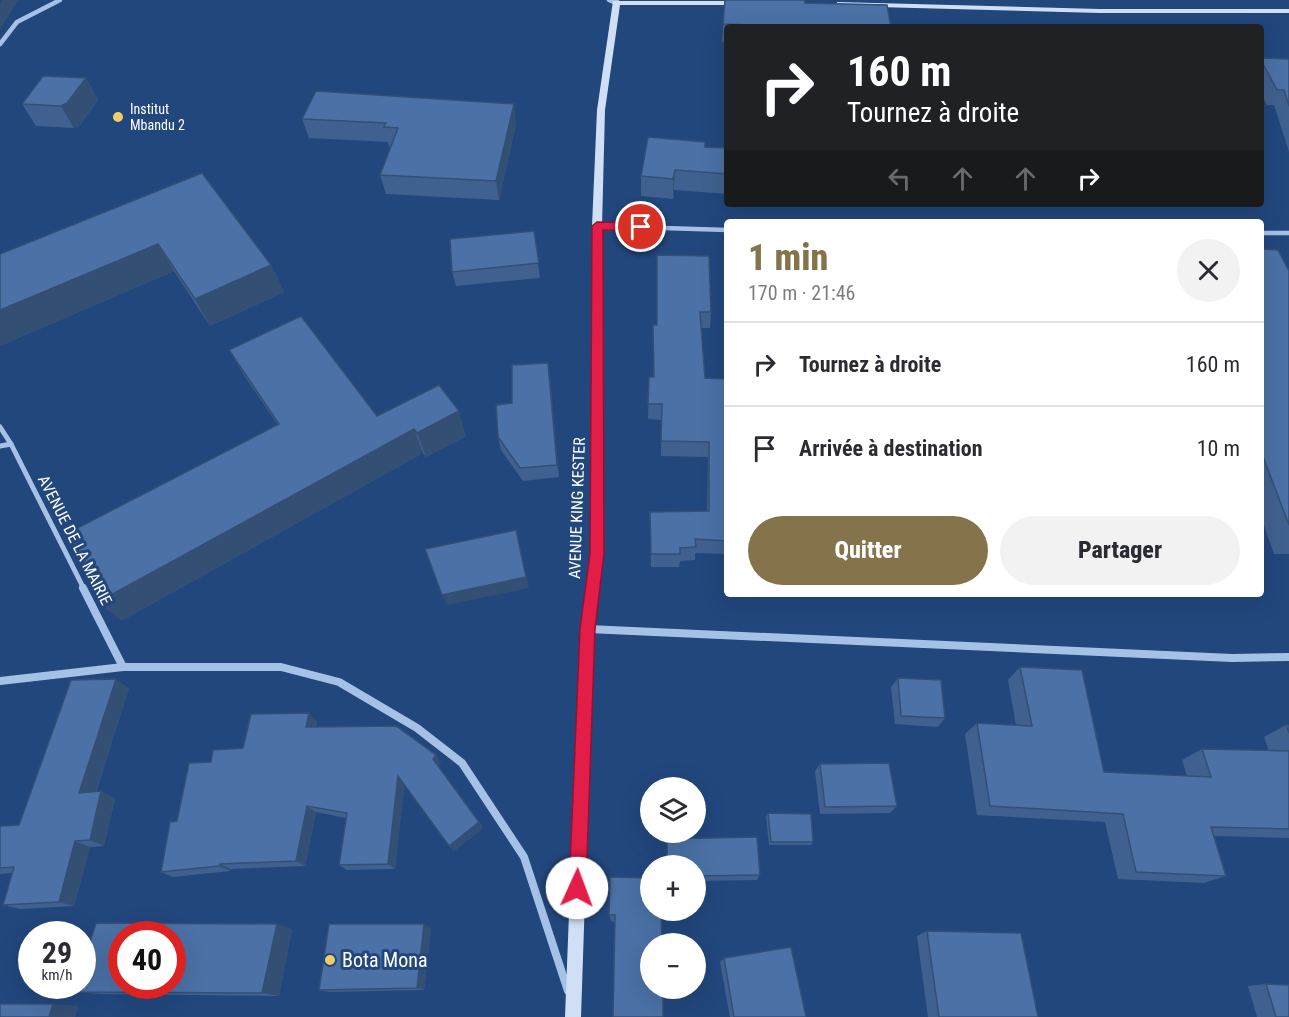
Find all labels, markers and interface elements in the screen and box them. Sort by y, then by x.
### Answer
text: 160 m [847,47,952,96]
icon: right [748,48,826,126]
text: Tournez à droite [847,97,1019,129]
place label: Institut Mbandu 2 [130,101,185,133]
marker: Institut Mbandu 2 [111,110,125,124]
icon: left [883,162,916,195]
icon: ahead [946,162,979,195]
icon: ahead [1009,162,1042,195]
icon: right [1072,162,1105,195]
pin [615,201,666,252]
icon: arrive [624,210,657,243]
text: 1 min [748,237,828,279]
button: close [1177,239,1240,302]
text: 170 m · 21:46 [748,281,855,305]
icon: right [748,348,781,381]
text: Tournez à droite [799,352,941,377]
text: 160 m [1186,352,1240,377]
icon: arrive [748,432,781,465]
street label: AVENUE KING KESTER [565,436,589,579]
text: Arrivée à destination [799,436,983,461]
text: 10 m [1197,436,1240,461]
street label: AVENUE DE LA MAIRIE [34,472,116,608]
button: Quitter [748,516,988,585]
button: Partager [1000,516,1240,585]
map controls [640,777,706,999]
button: layers [640,777,706,843]
button: + [640,855,706,921]
position arrow [545,856,609,920]
speed limit sign: 40 [108,921,186,999]
button: − [640,933,706,999]
text: 29 [42,935,72,970]
place label: Bota Mona [342,948,427,972]
marker: Bota Mona [323,953,337,967]
text: km/h [42,966,72,984]

